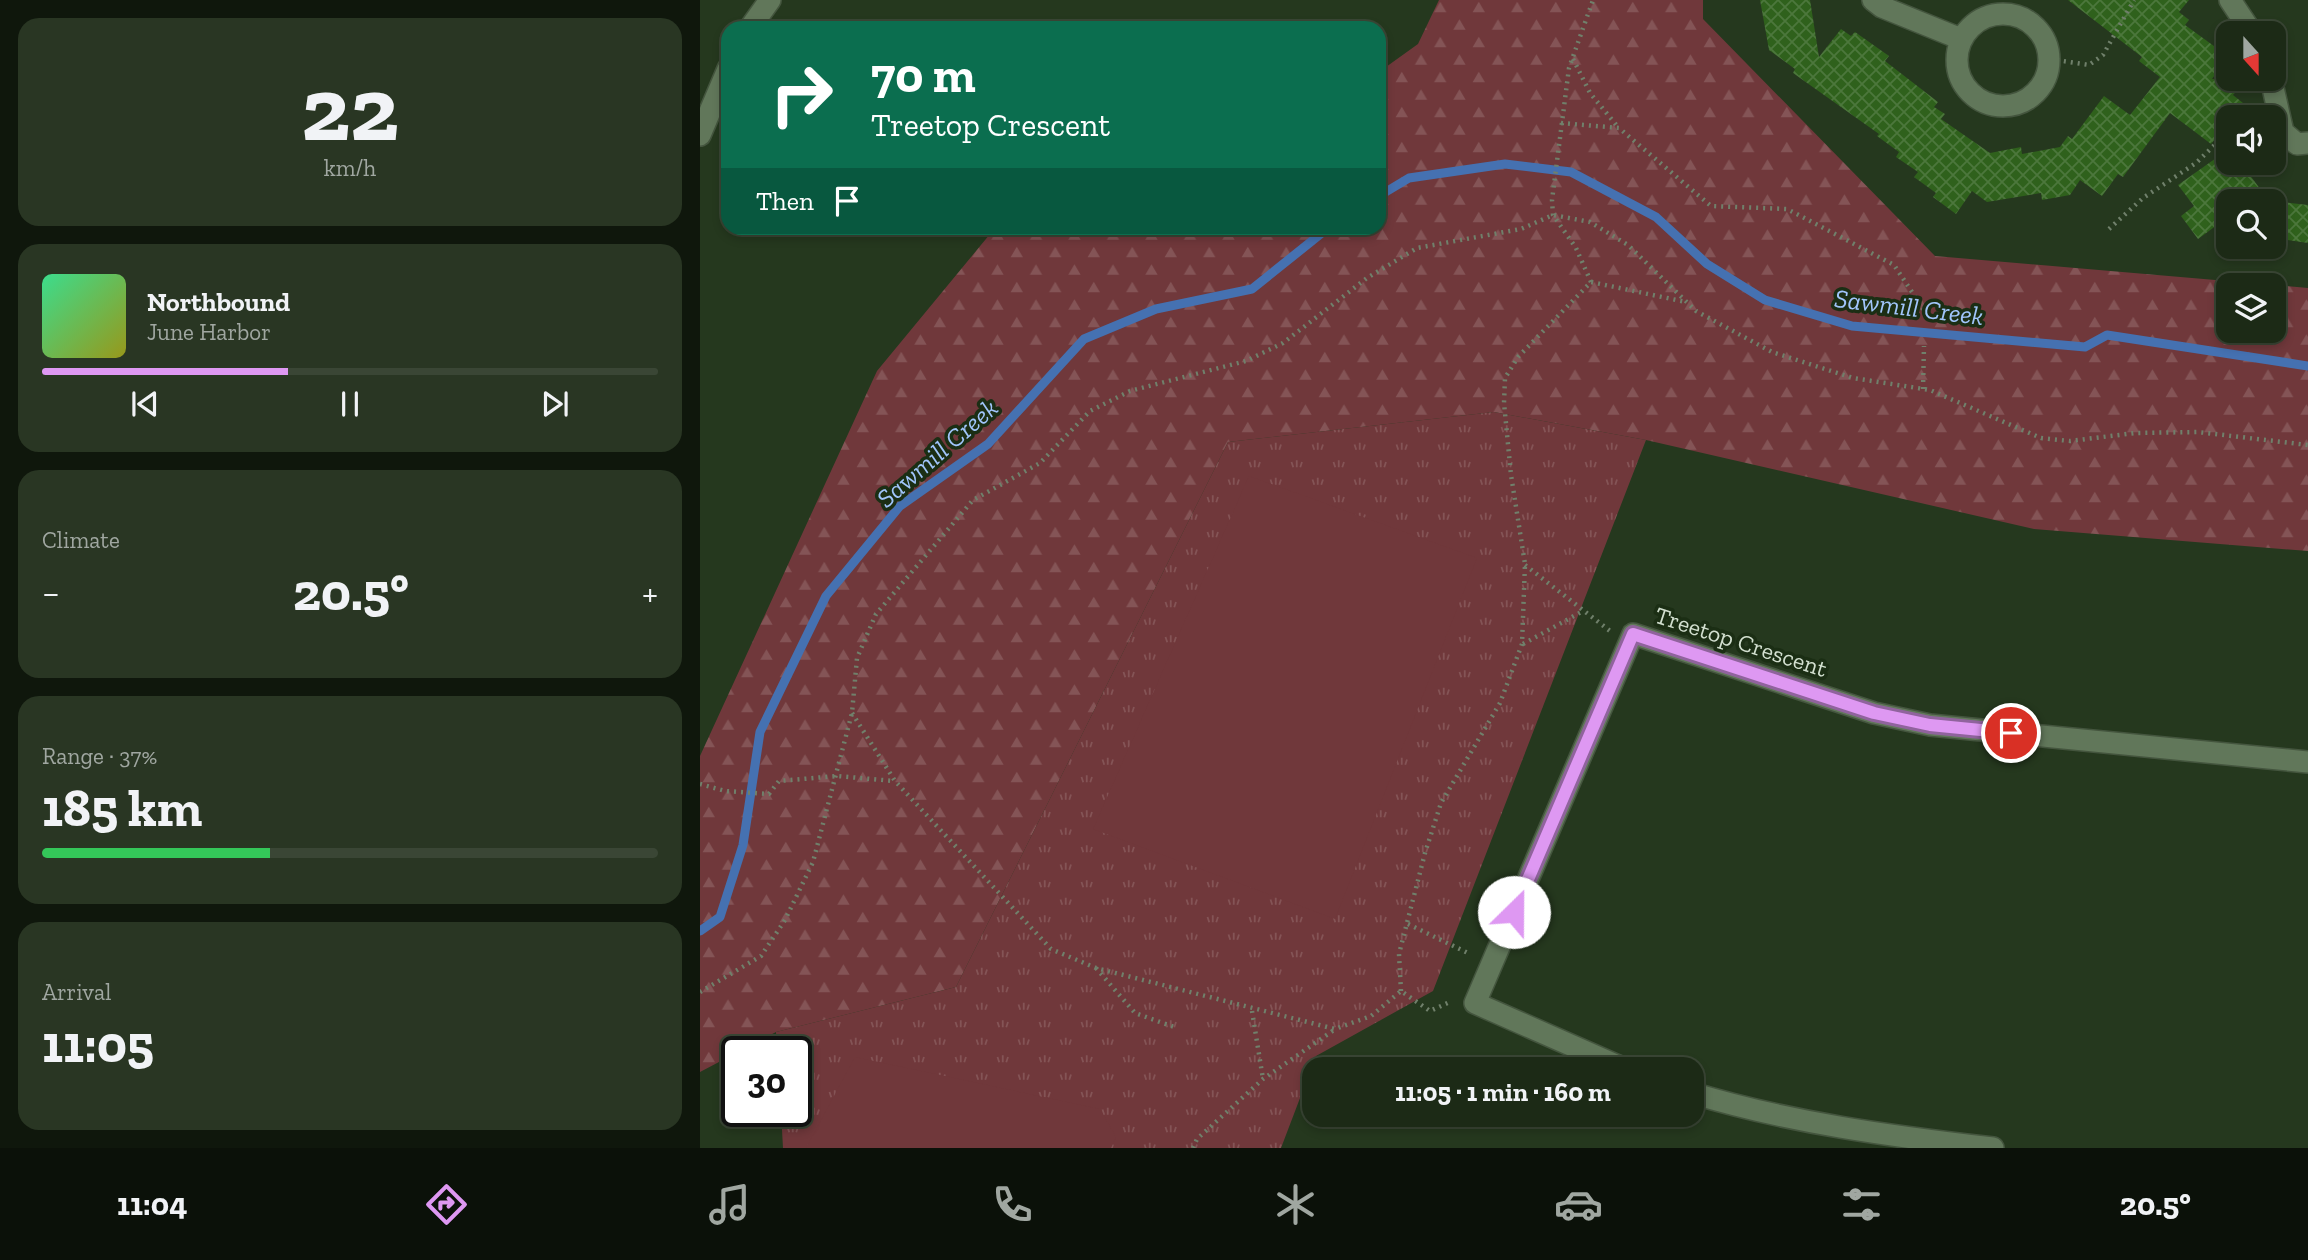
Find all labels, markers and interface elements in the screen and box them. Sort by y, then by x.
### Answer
north arrow [2216,21,2286,91]
map controls [2216,21,2286,343]
text: 70 m [871,46,976,105]
icon: right [756,49,847,140]
text: 22 [301,54,399,163]
button: sound [2216,105,2286,175]
text: Treetop Crescent [871,106,1110,144]
text: km/h [324,154,376,182]
icon: arrive [828,182,866,220]
text: Then [756,185,814,217]
button: search [2216,189,2286,259]
button: layers [2216,273,2286,343]
water label: Sawmill Creek [1833,282,1985,332]
text: Northbound [147,286,290,318]
text: June Harbor [147,318,271,346]
icon: previous [126,385,164,423]
icon: pause [331,385,369,423]
icon: next [536,385,574,423]
water label: Sawmill Creek [870,392,1004,514]
text: Climate [42,526,120,554]
text: 20.5° [293,561,409,623]
text: − [42,570,60,616]
text: + [642,570,658,616]
street label: Treetop Crescent [1651,600,1831,683]
pin [1981,703,2041,763]
icon: arrive [1992,714,2030,752]
text: Range · 37% [42,742,157,770]
text: 185 km [42,777,202,839]
position arrow [1477,875,1551,949]
text: Arrival [42,978,111,1006]
text: 11:05 [42,1013,154,1075]
speed limit sign: 30 [721,1036,812,1127]
text: 11:05 · 1 min · 160 m [1395,1076,1611,1108]
icon: directions [422,1180,471,1229]
icon: music [705,1180,754,1229]
icon: phone [988,1180,1037,1229]
icon: climate [1271,1180,1320,1229]
icon: car [1554,1180,1603,1229]
icon: filters [1837,1180,1886,1229]
text: 11:04 [117,1185,187,1223]
text: 20.5° [2120,1185,2191,1223]

